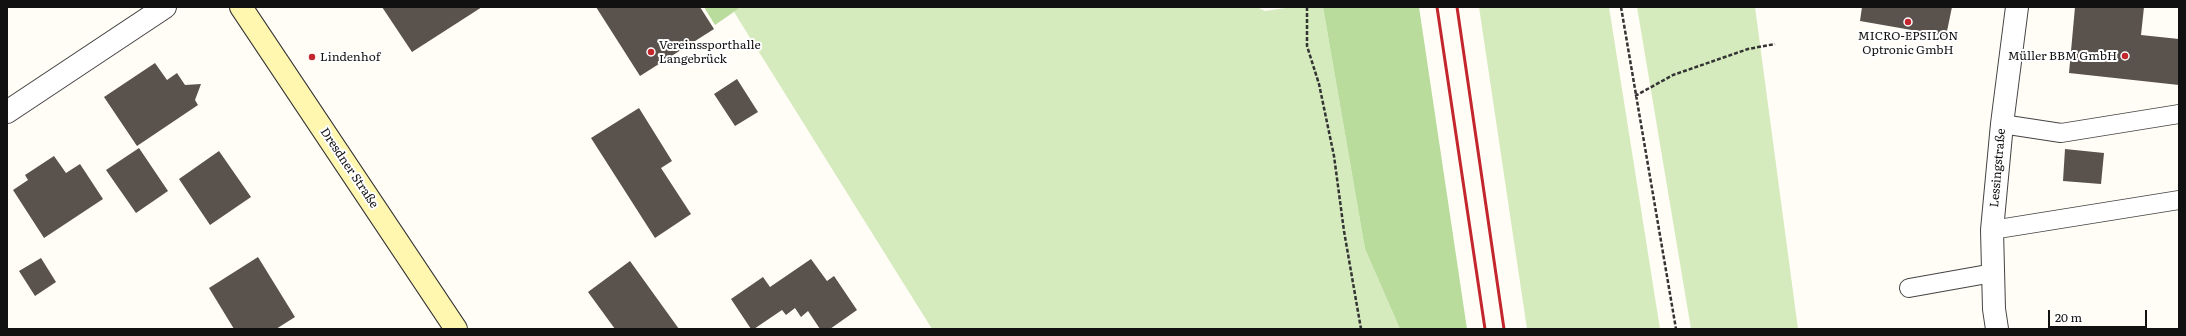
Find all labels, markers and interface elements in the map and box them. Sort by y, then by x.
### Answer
marker: MICRO-EPSILON Optronic GmbH [1903,17,1913,27]
place label: MICRO-EPSILON Optronic GmbH [1858,29,1958,57]
place label: Vereinssporthalle Langebrück [659,38,761,66]
marker: Vereinssporthalle Langebrück [646,47,656,57]
place label: Müller BBM GmbH [2008,49,2117,63]
place label: Lindenhof [320,50,380,64]
marker: Müller BBM GmbH [2120,51,2130,61]
marker: Lindenhof [307,52,317,62]
street label: Dresdner Straße [317,125,381,211]
street label: Lessingstraße [1987,128,2009,208]
scale bar [2050,302,2149,328]
text: 20 m [2055,308,2082,326]

